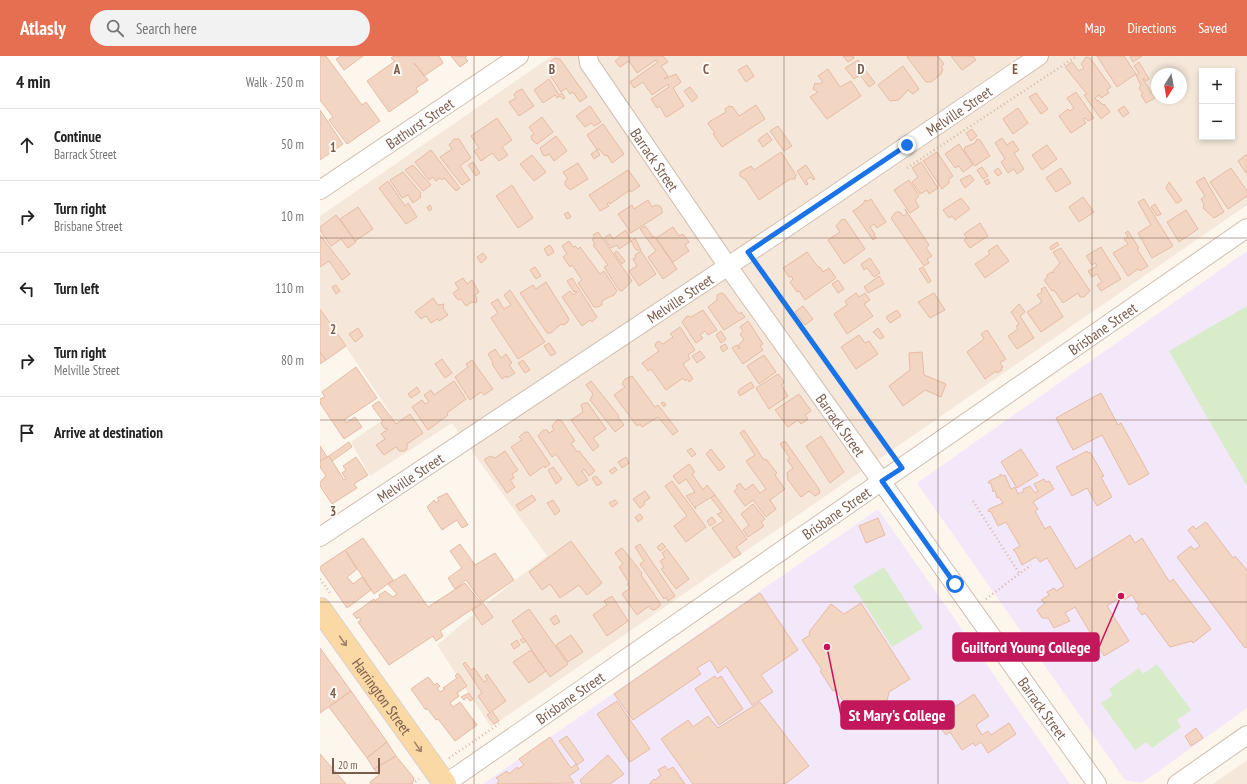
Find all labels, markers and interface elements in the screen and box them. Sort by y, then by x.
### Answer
search box [90,10,370,46]
text: Atlasly [20,16,66,40]
icon: search [104,17,126,39]
text: Search here [136,19,197,38]
text: Map [1085,19,1105,37]
text: Directions [1127,19,1176,37]
text: Saved [1198,19,1227,37]
text: A [393,61,401,78]
text: B [549,61,555,78]
text: C [703,61,709,78]
text: D [858,61,865,78]
text: E [1012,61,1018,78]
north arrow [1151,68,1187,104]
map controls [1199,68,1235,140]
button: + [1199,68,1235,104]
text: 4 min [16,71,50,93]
text: Walk · 250 m [246,74,304,91]
street label: Melville Street [922,81,995,140]
street label: Bathurst Street [382,93,457,153]
button: − [1199,104,1235,140]
street label: Barrack Street [627,124,683,195]
text: Continue [54,127,101,146]
icon: ahead [16,134,38,156]
text: 50 m [281,136,304,153]
route end [898,136,916,154]
text: 1 [330,139,336,156]
text: Barrack Street [54,146,117,163]
text: Turn right [54,199,106,218]
icon: right [16,206,38,228]
text: 10 m [281,208,304,225]
text: Brisbane Street [54,218,122,235]
street label: Melville Street [643,269,717,327]
icon: left [16,278,38,300]
text: Turn left [54,279,99,298]
text: 110 m [275,280,304,297]
street label: Brisbane Street [1065,298,1140,359]
text: 2 [330,321,336,338]
text: Turn right [54,343,106,362]
icon: right [16,350,38,372]
text: 80 m [281,352,304,369]
text: Melville Street [54,362,120,379]
street label: Barrack Street [812,390,870,460]
icon: arrive [16,422,38,444]
text: Arrive at destination [54,423,163,442]
street label: Melville Street [373,448,447,506]
street label: Brisbane Street [798,482,874,543]
text: 3 [330,503,336,520]
route start [946,575,964,593]
callout: Guilford Young College [953,633,1099,661]
one-way arrow [339,635,347,646]
text: Guilford Young College [961,637,1091,657]
street label: Harrington Street [348,654,416,738]
street label: Brisbane Street [532,667,608,728]
street label: Barrack Street [1014,673,1072,743]
text: 4 [330,685,337,702]
callout: St Mary's College [841,701,954,729]
text: St Mary's College [849,705,946,725]
one-way arrow [414,741,422,752]
scale bar [332,756,380,775]
text: 20 m [338,758,357,772]

